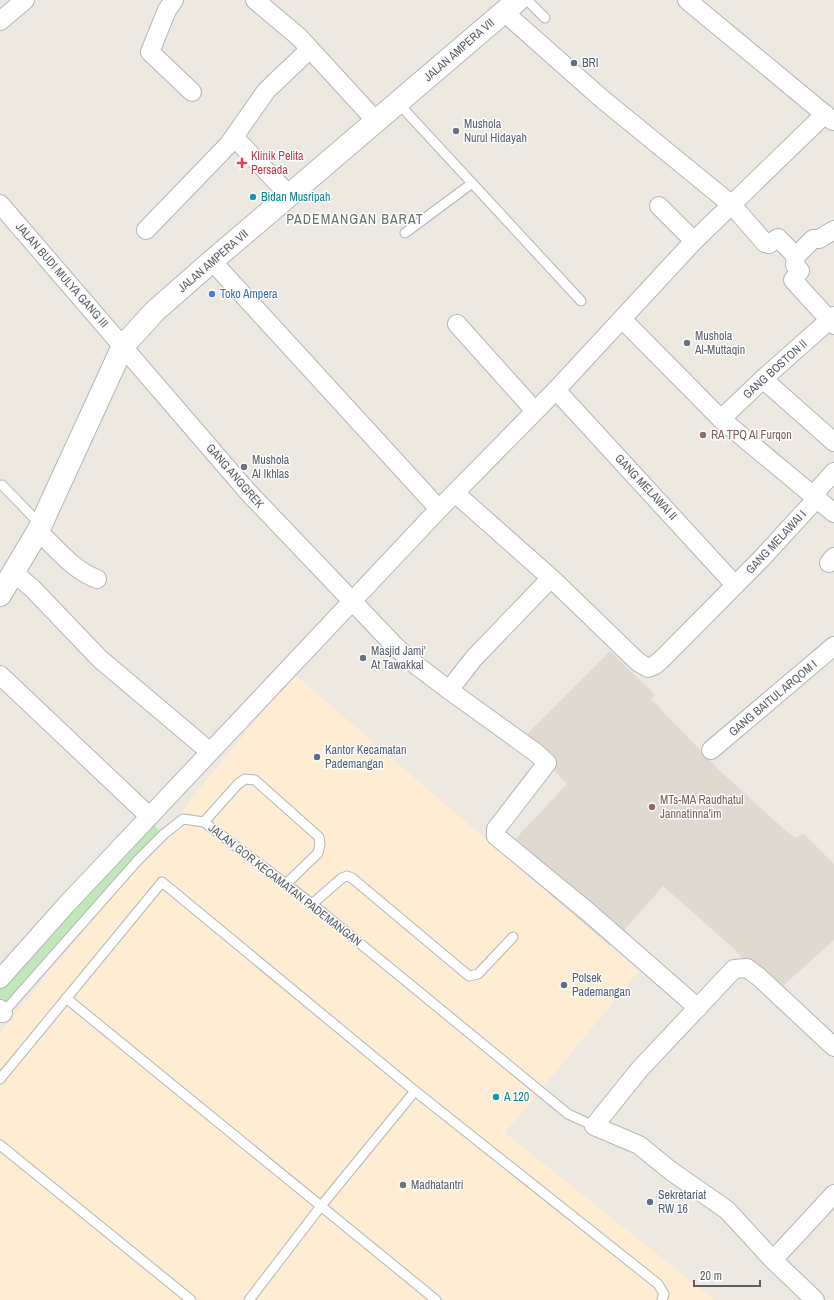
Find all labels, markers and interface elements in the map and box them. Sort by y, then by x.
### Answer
street label: JALAN AMPERA VII [420,15,498,85]
place label: BRI [582,55,598,71]
marker: BRI [569,58,579,68]
place label: Mushola Nurul Hidayah [464,116,527,146]
marker: Mushola Nurul Hidayah [451,126,461,136]
place label: Klinik Pelita Persada [251,148,304,178]
marker: Klinik Pelita Persada [236,157,248,169]
place label: Bidan Musripah [261,189,330,205]
marker: Bidan Musripah [248,192,258,202]
district label: PADEMANGAN BARAT [286,210,424,228]
street label: JALAN BUDI MULYA GANG III [12,219,112,331]
street label: JALAN AMPERA VII [174,226,252,296]
place label: Toko Ampera [220,286,278,302]
marker: Toko Ampera [207,289,217,299]
place label: Mushola Al-Muttaqin [694,328,745,358]
street label: GANG BOSTON II [739,336,811,402]
marker: Mushola Al-Muttaqin [682,338,692,348]
place label: RA TPQ Al Furqon [711,427,792,443]
marker: RA TPQ Al Furqon [698,430,708,440]
street label: GANG ANGGREK [203,440,268,512]
street label: GANG MELAWAI II [611,451,681,523]
place label: Mushola Al Ikhlas [251,452,290,482]
marker: Mushola Al Ikhlas [239,462,249,472]
street label: GANG MELAWAI I [742,507,810,577]
place label: Masjid Jami' At Tawakkal [370,643,426,673]
marker: Masjid Jami' At Tawakkal [358,653,368,663]
street label: GANG BAITUL ARQOM I [725,656,821,740]
place label: Kantor Kecamatan Pademangan [325,742,407,772]
marker: Kantor Kecamatan Pademangan [312,752,322,762]
place label: MTs-MA Raudhatul Jannatinna'im [660,792,743,822]
marker: MTs-MA Raudhatul Jannatinna'im [647,802,657,812]
street label: JALAN GOR KECAMATAN PADEMANGAN [205,820,365,950]
place label: Polsek Pademangan [572,970,631,1000]
marker: Polsek Pademangan [559,980,569,990]
place label: A 120 [503,1089,529,1105]
marker: A 120 [491,1092,501,1102]
place label: Madhatantri [411,1177,464,1193]
marker: Madhatantri [398,1180,408,1190]
place label: Sekretariat RW 16 [658,1187,706,1217]
marker: Sekretariat RW 16 [645,1197,655,1207]
scale bar [694,1262,760,1288]
text: 20 m [700,1268,722,1284]

